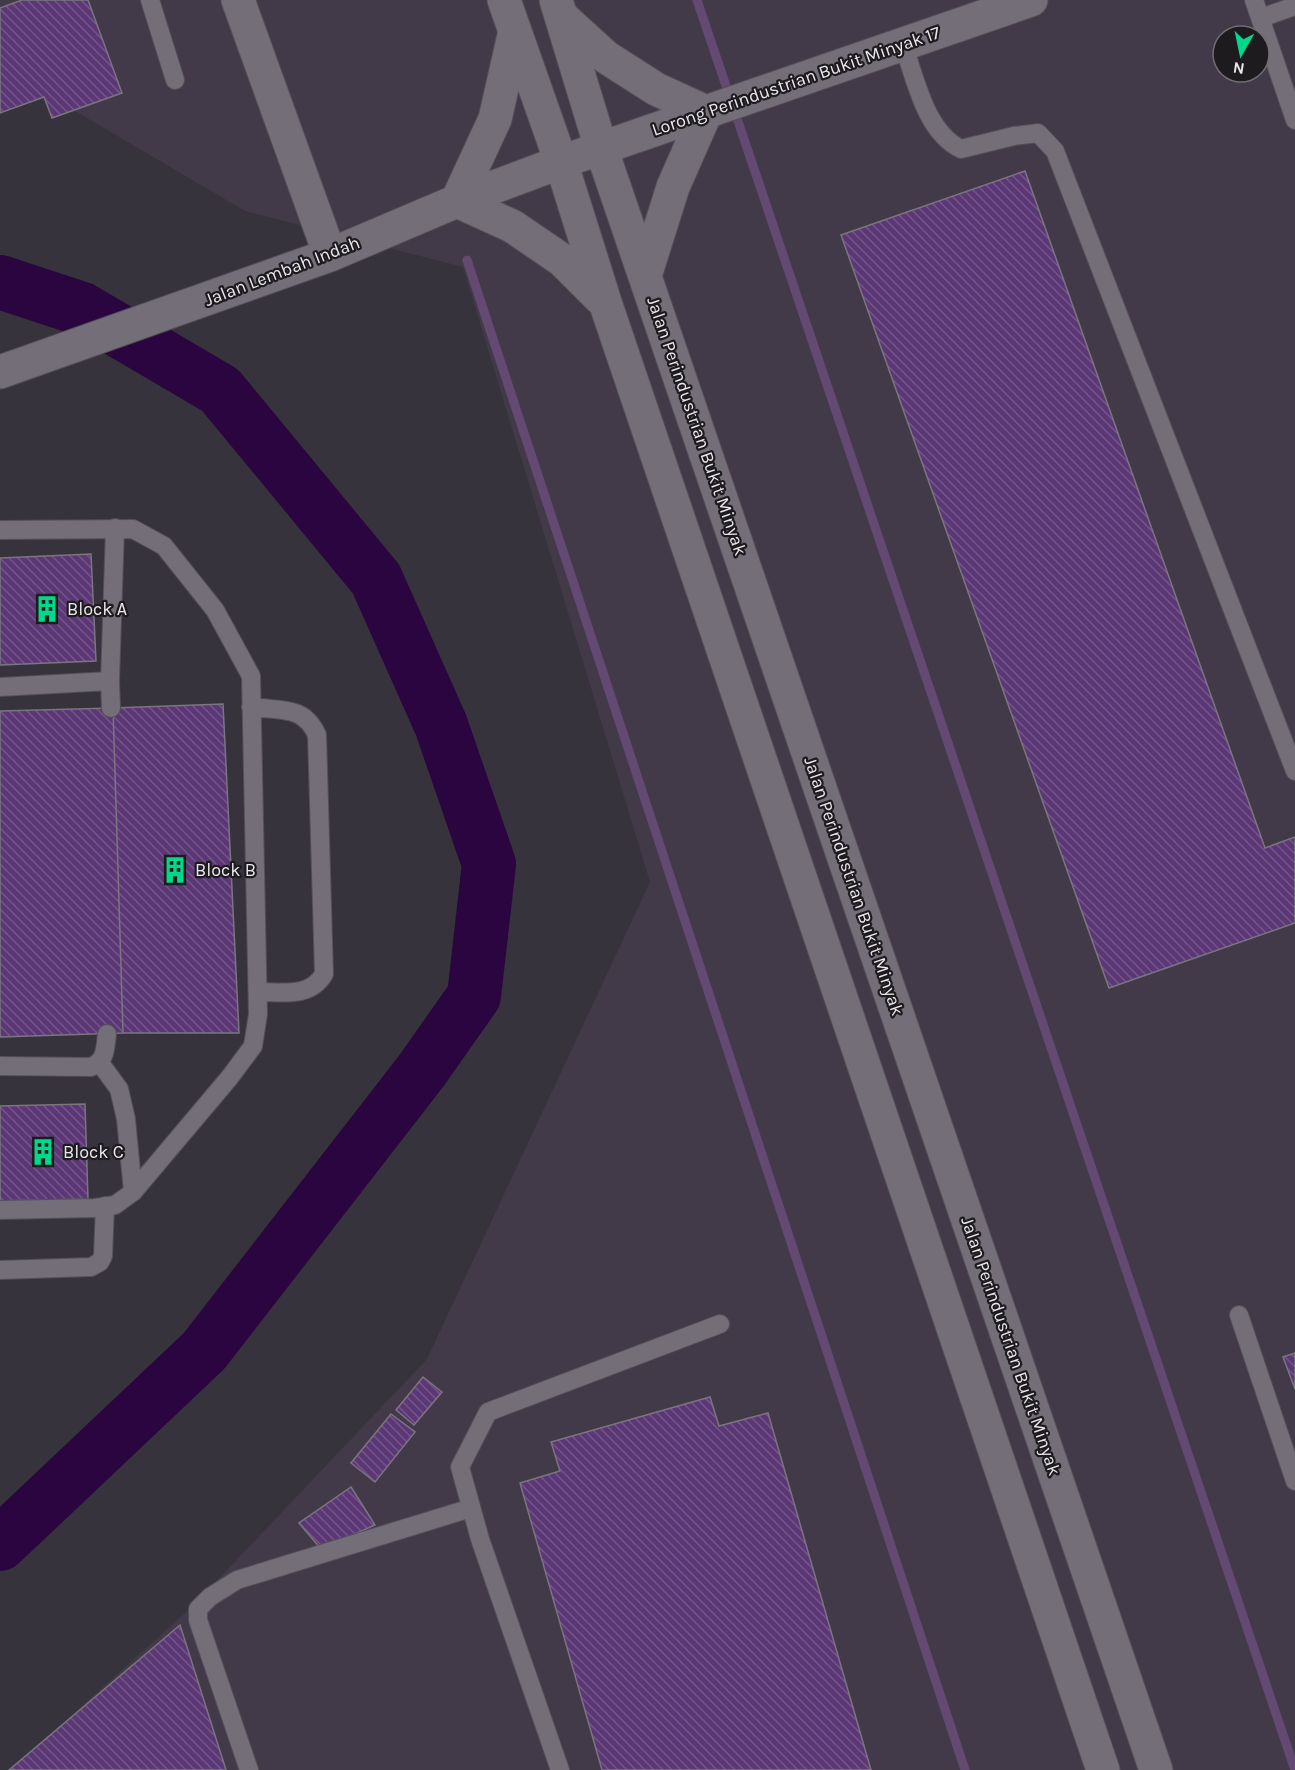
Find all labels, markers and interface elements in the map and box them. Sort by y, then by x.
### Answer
street label: Lorong Perindustrian Bukit Minyak 17 [649,21,944,141]
north arrow [1211,24,1271,84]
text: N [1232,58,1246,79]
street label: Jalan Lembah Indah [201,231,363,311]
street label: Jalan Perindustrian Bukit Minyak [642,294,752,558]
building icon: Block A [32,594,62,624]
place label: Block A [67,598,127,620]
street label: Jalan Perindustrian Bukit Minyak [799,754,909,1018]
building icon: Block B [160,855,190,885]
place label: Block B [195,859,256,881]
building icon: Block C [28,1137,58,1167]
place label: Block C [63,1141,124,1163]
street label: Jalan Perindustrian Bukit Minyak [956,1214,1066,1478]

